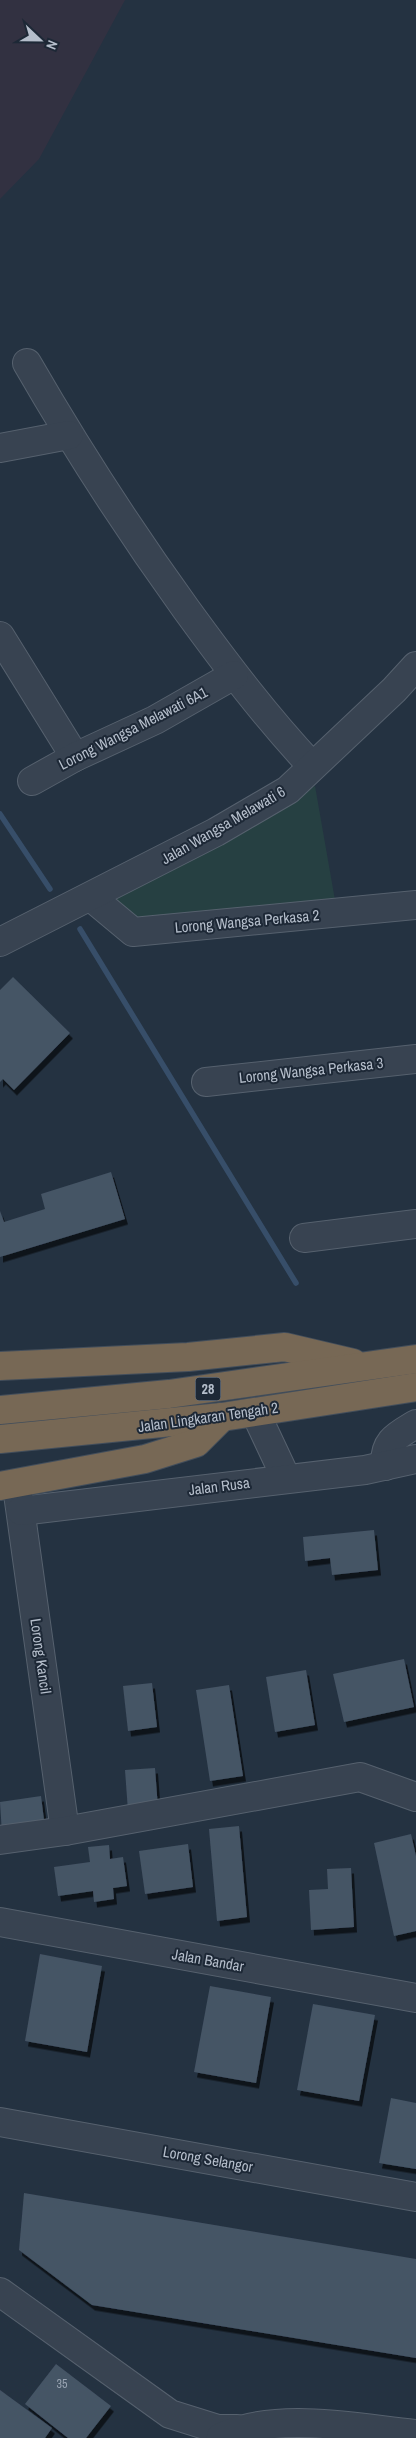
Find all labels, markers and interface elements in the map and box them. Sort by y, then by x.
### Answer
north arrow [15,15,65,65]
text: N [42,38,62,52]
street label: Lorong Wangsa Melawati 6A1 [55,681,211,775]
street label: Jalan Wangsa Melawati 6 [157,781,289,869]
street label: Lorong Wangsa Perkasa 2 [174,904,320,938]
street label: Lorong Wangsa Perkasa 3 [238,1052,384,1088]
road number: 28 [196,1378,220,1400]
street label: Jalan Lingkaran Tengah 2 [137,1397,280,1437]
street label: Jalan Rusa [187,1472,251,1500]
street label: Lorong Kancil [25,1617,57,1695]
street label: Jalan Bandar [170,1943,246,1977]
street label: Lorong Selangor [161,2141,255,2177]
house number: 35 [57,2376,68,2392]

